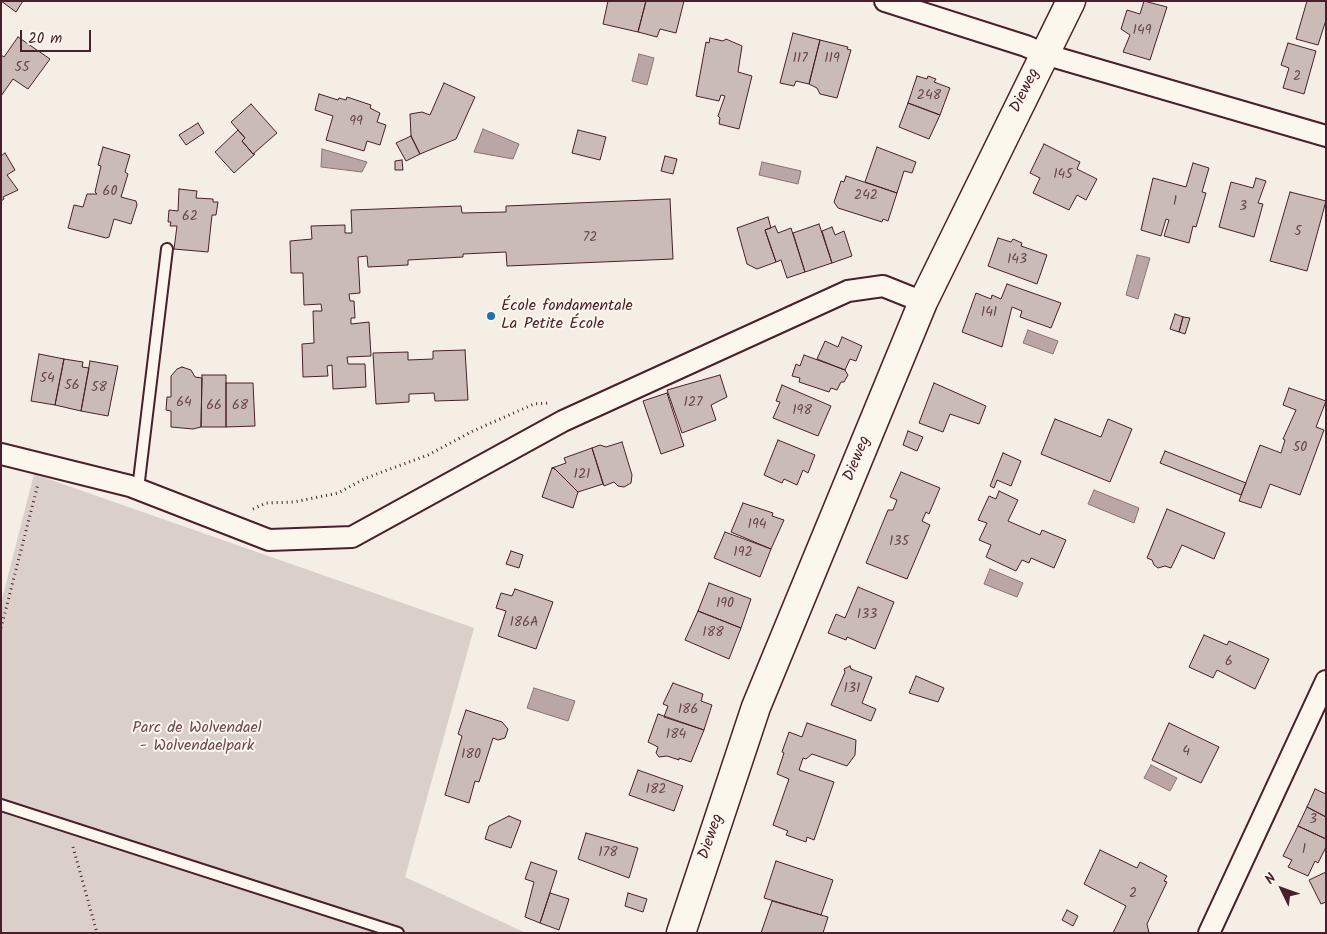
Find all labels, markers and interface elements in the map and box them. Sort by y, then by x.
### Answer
scale bar [22,20,94,52]
house number: 149 [1133,24,1151,40]
text: 20 m [28,27,62,51]
house number: 117 [792,52,808,68]
house number: 119 [824,52,840,68]
house number: 55 [14,61,30,77]
street label: Dieweg [1007,66,1045,116]
house number: 2 [1293,70,1301,86]
house number: 248 [917,89,941,105]
house number: 99 [349,115,363,131]
house number: 145 [1053,168,1073,184]
house number: 60 [103,185,117,201]
house number: 242 [854,189,878,205]
house number: 1 [1173,195,1177,211]
house number: 3 [1239,200,1247,216]
house number: 62 [182,210,198,226]
house number: 5 [1294,225,1302,241]
house number: 72 [583,231,597,247]
house number: 143 [1007,253,1027,269]
place label: École fondamentale La Petite École [501,297,633,335]
house number: 141 [981,306,997,322]
marker: École fondamentale La Petite École [485,310,497,322]
house number: 54 [39,372,55,388]
house number: 56 [64,379,80,395]
house number: 58 [91,381,107,397]
house number: 64 [176,396,192,412]
house number: 127 [684,396,702,412]
house number: 66 [206,399,222,415]
house number: 68 [232,399,248,415]
house number: 198 [792,404,812,420]
street label: Dieweg [840,434,876,484]
house number: 50 [1293,441,1307,457]
house number: 121 [574,468,590,484]
house number: 194 [748,518,766,534]
house number: 135 [889,535,909,551]
house number: 192 [733,546,753,562]
house number: 190 [716,597,734,613]
house number: 133 [857,608,877,624]
house number: 186A [509,616,539,632]
house number: 188 [702,626,724,642]
house number: 6 [1225,655,1233,671]
house number: 131 [844,682,860,698]
house number: 186 [678,703,698,719]
park label: Parc de Wolvendael - Wolvendaelpark [132,719,262,757]
house number: 184 [666,728,686,744]
house number: 4 [1182,745,1190,761]
house number: 180 [461,748,481,764]
house number: 182 [646,783,666,799]
street label: Dieweg [695,812,729,862]
house number: 3 [1309,813,1317,829]
house number: 1 [1302,843,1306,859]
house number: 178 [598,846,618,862]
north arrow [1257,864,1307,914]
text: N [1260,868,1282,890]
house number: 2 [1129,887,1137,903]

